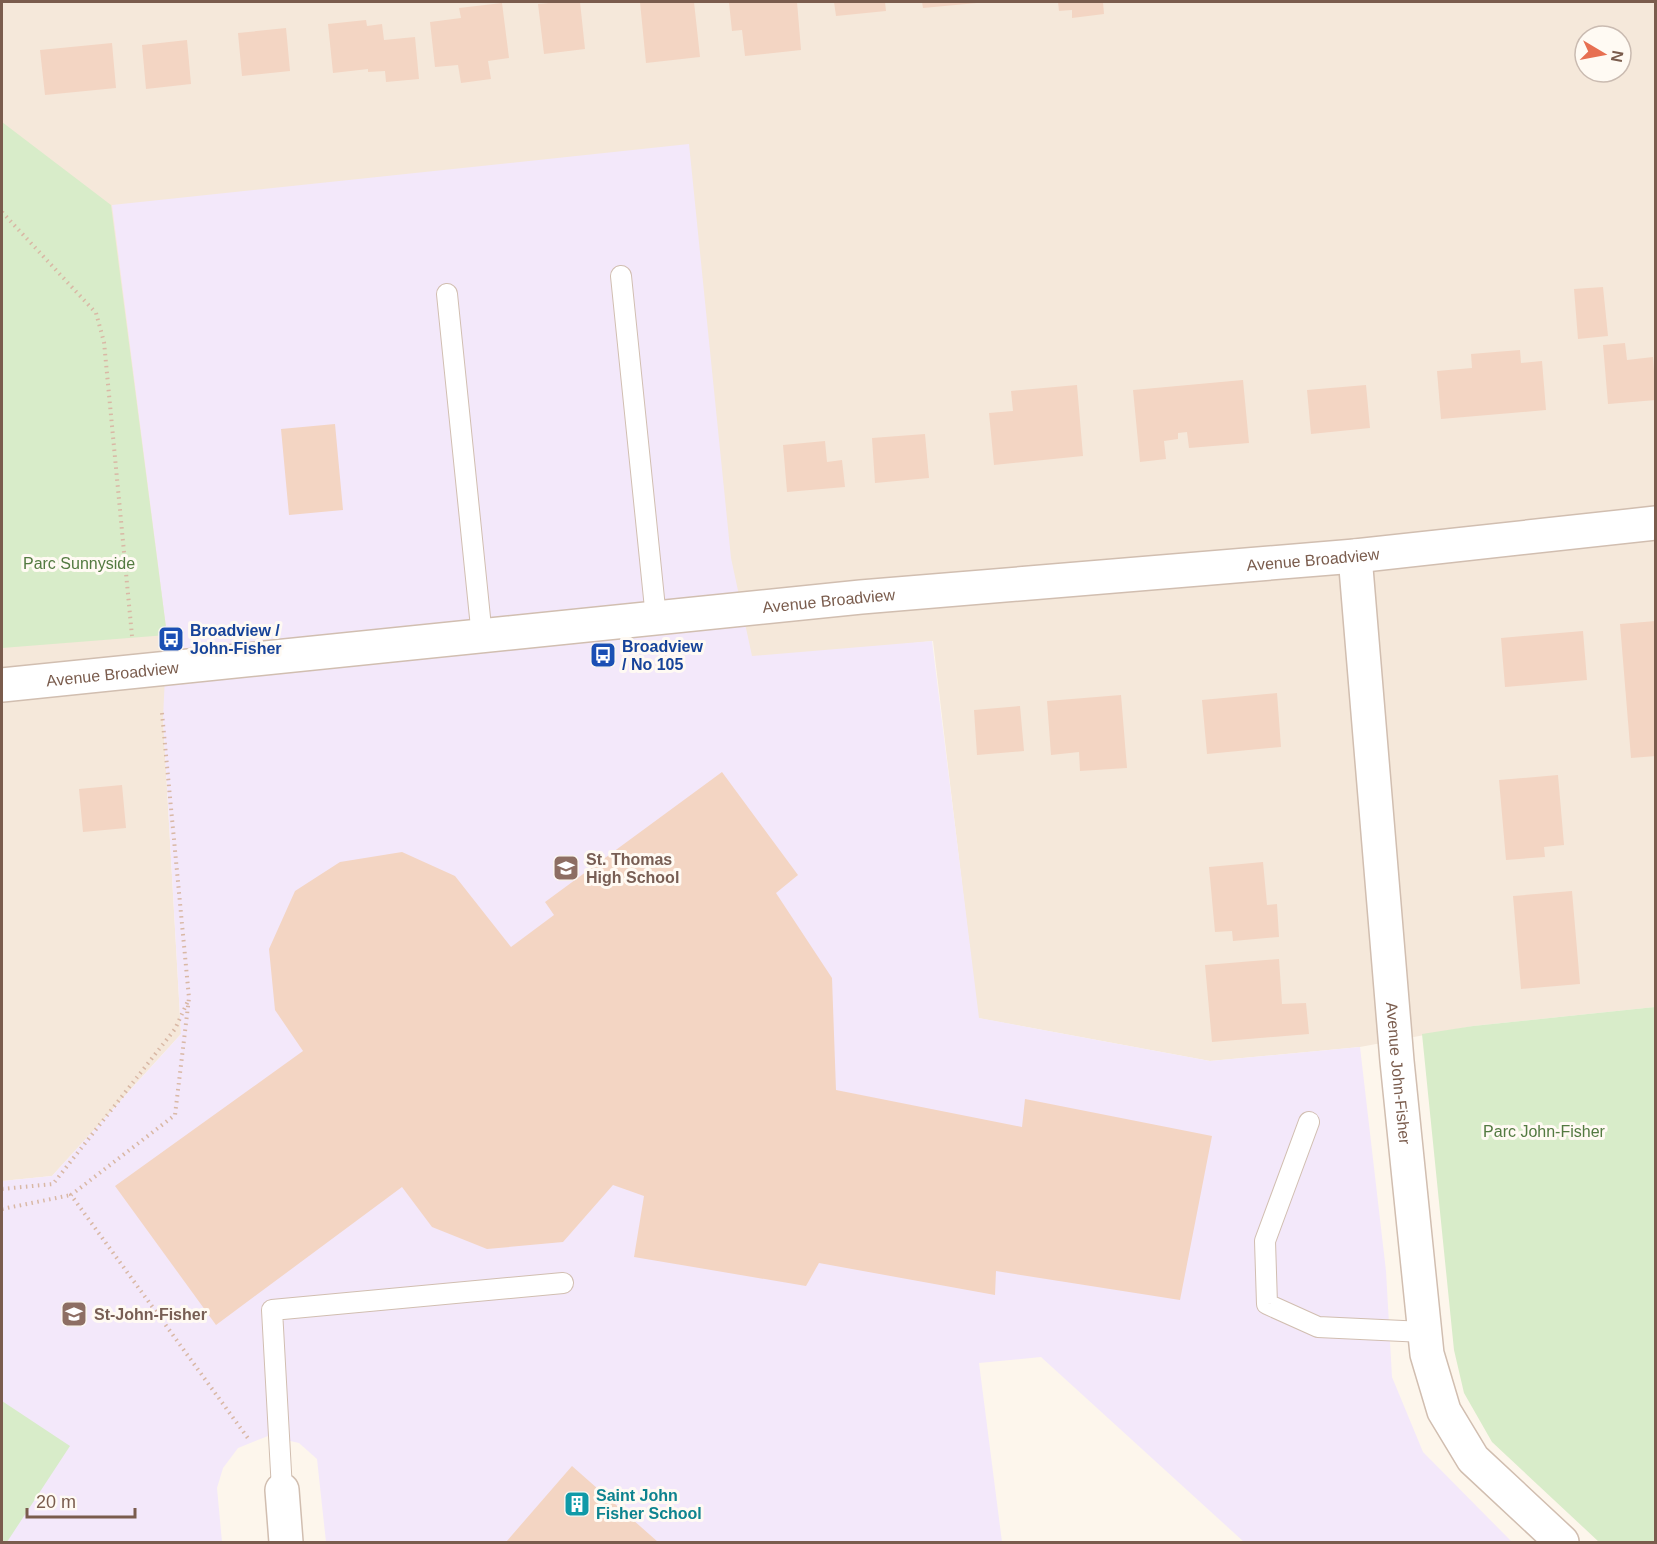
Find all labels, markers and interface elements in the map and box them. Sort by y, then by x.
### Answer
north arrow [1573,24,1633,84]
text: N [1608,49,1627,64]
street label: Avenue Broadview [1246,545,1381,574]
park label: Parc Sunnyside [23,555,135,572]
street label: Avenue Broadview [762,586,896,616]
place label: Broadview / John-Fisher [190,622,282,657]
bus stop icon: Broadview / John-Fisher [156,624,186,654]
place label: Broadview / No 105 [622,638,703,673]
bus stop icon: Broadview / No 105 [588,640,618,670]
street label: Avenue Broadview [45,659,180,689]
place label: St. Thomas High School [586,851,679,886]
school or university icon: St. Thomas High School [551,853,581,883]
street label: Avenue John-Fisher [1383,1001,1414,1146]
park label: Parc John-Fisher [1483,1123,1606,1140]
school or university icon: St-John-Fisher [59,1299,89,1329]
place label: St-John-Fisher [94,1306,207,1323]
scale bar [27,1481,135,1519]
place label: Saint John Fisher School [596,1487,702,1522]
building icon: Saint John Fisher School [562,1489,592,1519]
text: 20 m [36,1492,76,1512]

